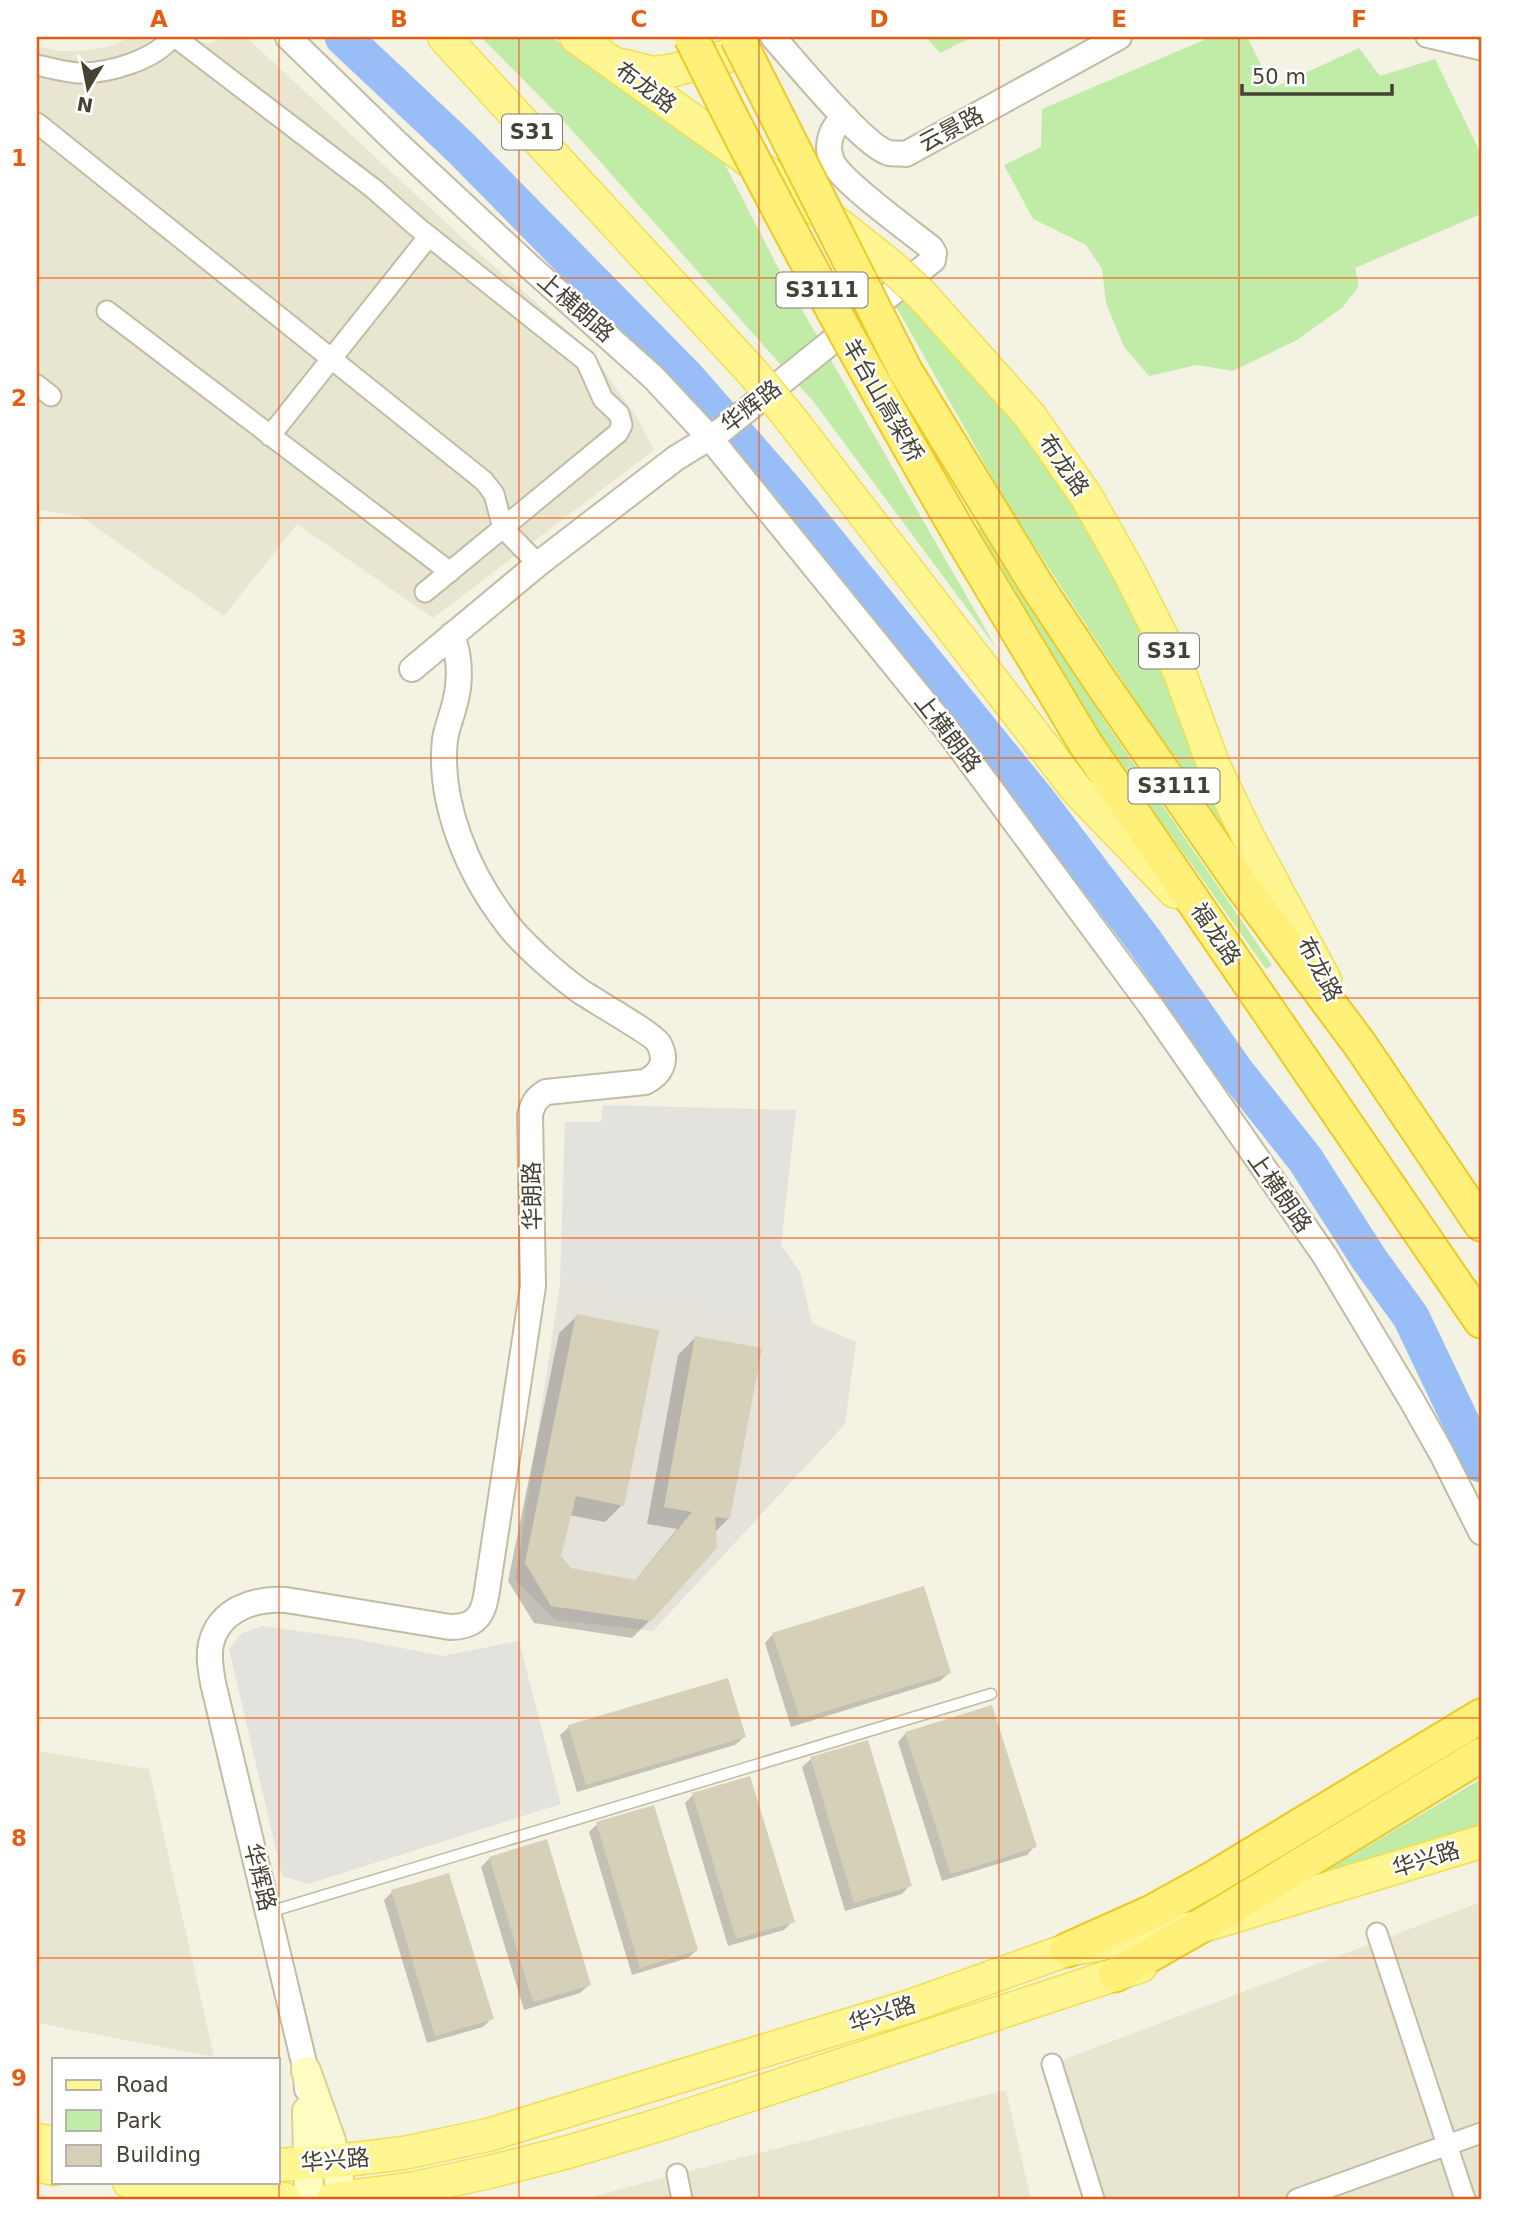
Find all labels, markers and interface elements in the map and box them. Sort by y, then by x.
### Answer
text: A [150,6,168,32]
text: B [390,6,408,32]
text: C [631,6,647,32]
text: D [869,6,889,32]
text: E [1111,6,1127,32]
text: F [1351,6,1367,32]
north arrow [52,52,122,122]
scale bar [1242,52,1392,96]
street label: 布龙路 [610,56,682,118]
text: 50 m [1252,65,1306,89]
text: N [75,93,95,117]
street label: 云景路 [914,101,988,157]
road number: S31 [502,114,562,150]
text: 1 [11,145,27,171]
street label: 上横朗路 [533,267,619,347]
road number: S3111 [776,272,868,308]
street label: 羊台山高架桥 [837,334,929,466]
street label: 华辉路 [716,375,786,437]
text: 2 [11,385,27,411]
street label: 布龙路 [1034,429,1094,501]
text: 3 [11,625,27,651]
road number: S31 [1139,634,1199,668]
street label: 上横朗路 [909,689,987,777]
road number: S3111 [1128,768,1220,804]
text: 4 [11,865,27,891]
street label: 福龙路 [1186,898,1246,970]
street label: 布龙路 [1292,932,1348,1006]
text: 5 [11,1105,27,1131]
street label: 上横朗路 [1243,1147,1317,1237]
street label: 华朗路 [518,1161,546,1231]
text: 6 [11,1345,27,1371]
text: 7 [11,1585,27,1611]
text: 8 [11,1825,27,1851]
street label: 华兴路 [1389,1836,1463,1882]
street label: 华辉路 [239,1840,281,1914]
street label: 华兴路 [845,1991,919,2037]
legend [52,2058,280,2184]
text: 9 [11,2065,27,2091]
text: Road [116,2073,169,2097]
text: Park [116,2109,162,2133]
text: Building [116,2143,201,2167]
street label: 华兴路 [299,2144,371,2176]

